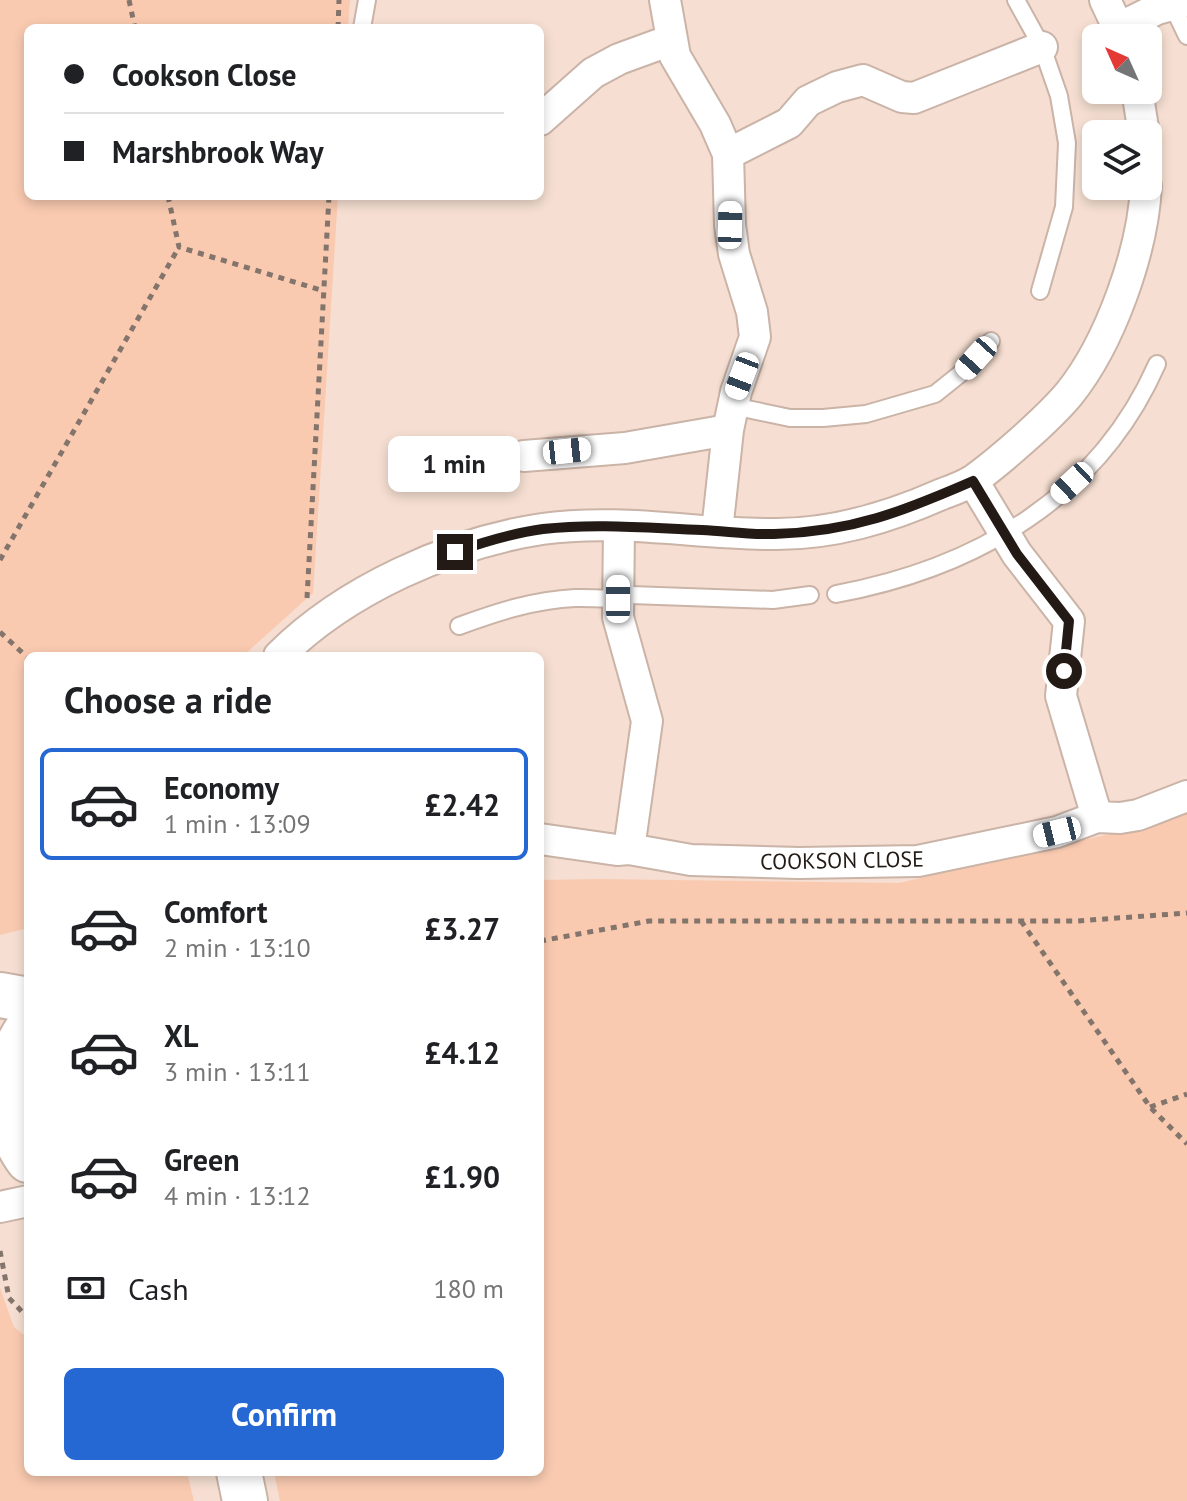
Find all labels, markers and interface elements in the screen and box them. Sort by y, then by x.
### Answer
north arrow [1082,24,1162,104]
map controls [1082,24,1162,200]
text: Cookson Close [112,55,297,94]
button: layers [1082,120,1162,200]
text: Marshbrook Way [112,132,324,171]
car [718,201,742,249]
car [951,332,1001,384]
car [722,349,762,403]
callout: 1 min [389,436,521,492]
car [542,437,592,465]
text: 1 min [422,447,486,480]
car [1046,458,1098,508]
route end [437,534,473,570]
car [606,575,630,623]
route start [1046,653,1082,689]
text: Choose a ride [64,676,272,723]
icon: car [68,768,140,840]
text: Economy [164,768,279,807]
text: £2.42 [425,785,500,824]
text: 1 min · 13:09 [164,807,311,840]
car [1031,815,1083,849]
street label: COOKSON CLOSE [760,845,924,875]
icon: car [68,892,140,964]
text: Comfort [164,892,267,931]
text: £3.27 [425,909,500,948]
text: 2 min · 13:10 [164,931,311,964]
icon: car [68,1016,140,1088]
text: XL [164,1016,198,1055]
text: £4.12 [425,1033,500,1072]
text: 3 min · 13:11 [164,1055,311,1088]
icon: car [68,1140,140,1212]
text: Green [164,1140,239,1179]
text: £1.90 [425,1157,500,1196]
text: 4 min · 13:12 [164,1179,311,1212]
icon: cash [64,1266,108,1310]
text: Cash [128,1269,189,1308]
text: 180 m [433,1272,504,1305]
button: Confirm [64,1368,504,1460]

